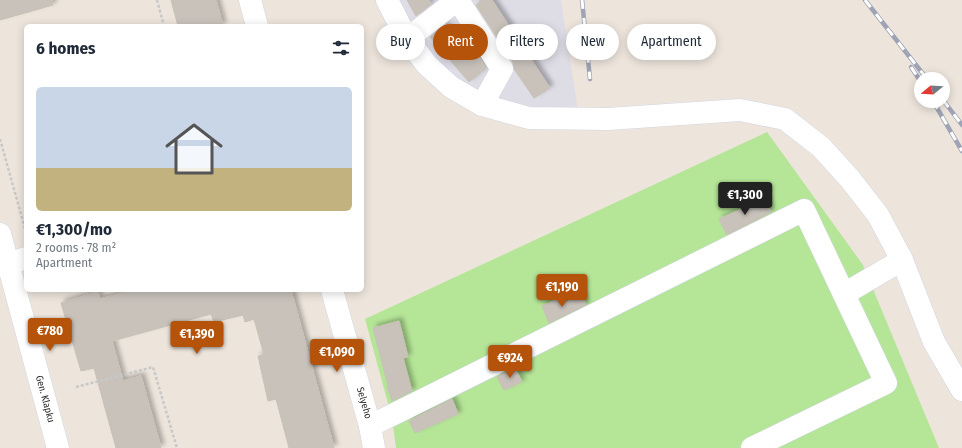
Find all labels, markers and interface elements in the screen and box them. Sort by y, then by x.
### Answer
chip: Buy [376,24,425,60]
chip: Rent [433,24,488,60]
chip: Filters [496,24,558,60]
chip: New [566,24,619,60]
chip: Apartment [627,24,716,60]
icon: filters [330,37,352,59]
text: 6 homes [36,38,95,59]
north arrow [914,72,950,108]
map controls [914,72,950,108]
icon: home [158,113,230,185]
pin: €1,300 [712,182,778,216]
text: €1,300 [727,187,763,202]
text: €1,300/mo [36,219,112,240]
text: 2 rooms · 78 m² [36,240,116,255]
text: Apartment [36,255,92,270]
pin: €1,190 [529,274,595,308]
text: €1,190 [545,279,579,294]
pin: €780 [26,318,74,352]
pin: €1,390 [164,321,230,355]
text: €780 [37,323,63,338]
text: €1,390 [179,326,215,341]
pin: €1,090 [304,339,370,373]
text: €1,090 [319,344,355,359]
pin: €924 [486,345,534,379]
text: €924 [497,350,523,365]
street label: Gen. Klapku [33,374,57,424]
street label: Selyeho [354,386,374,420]

